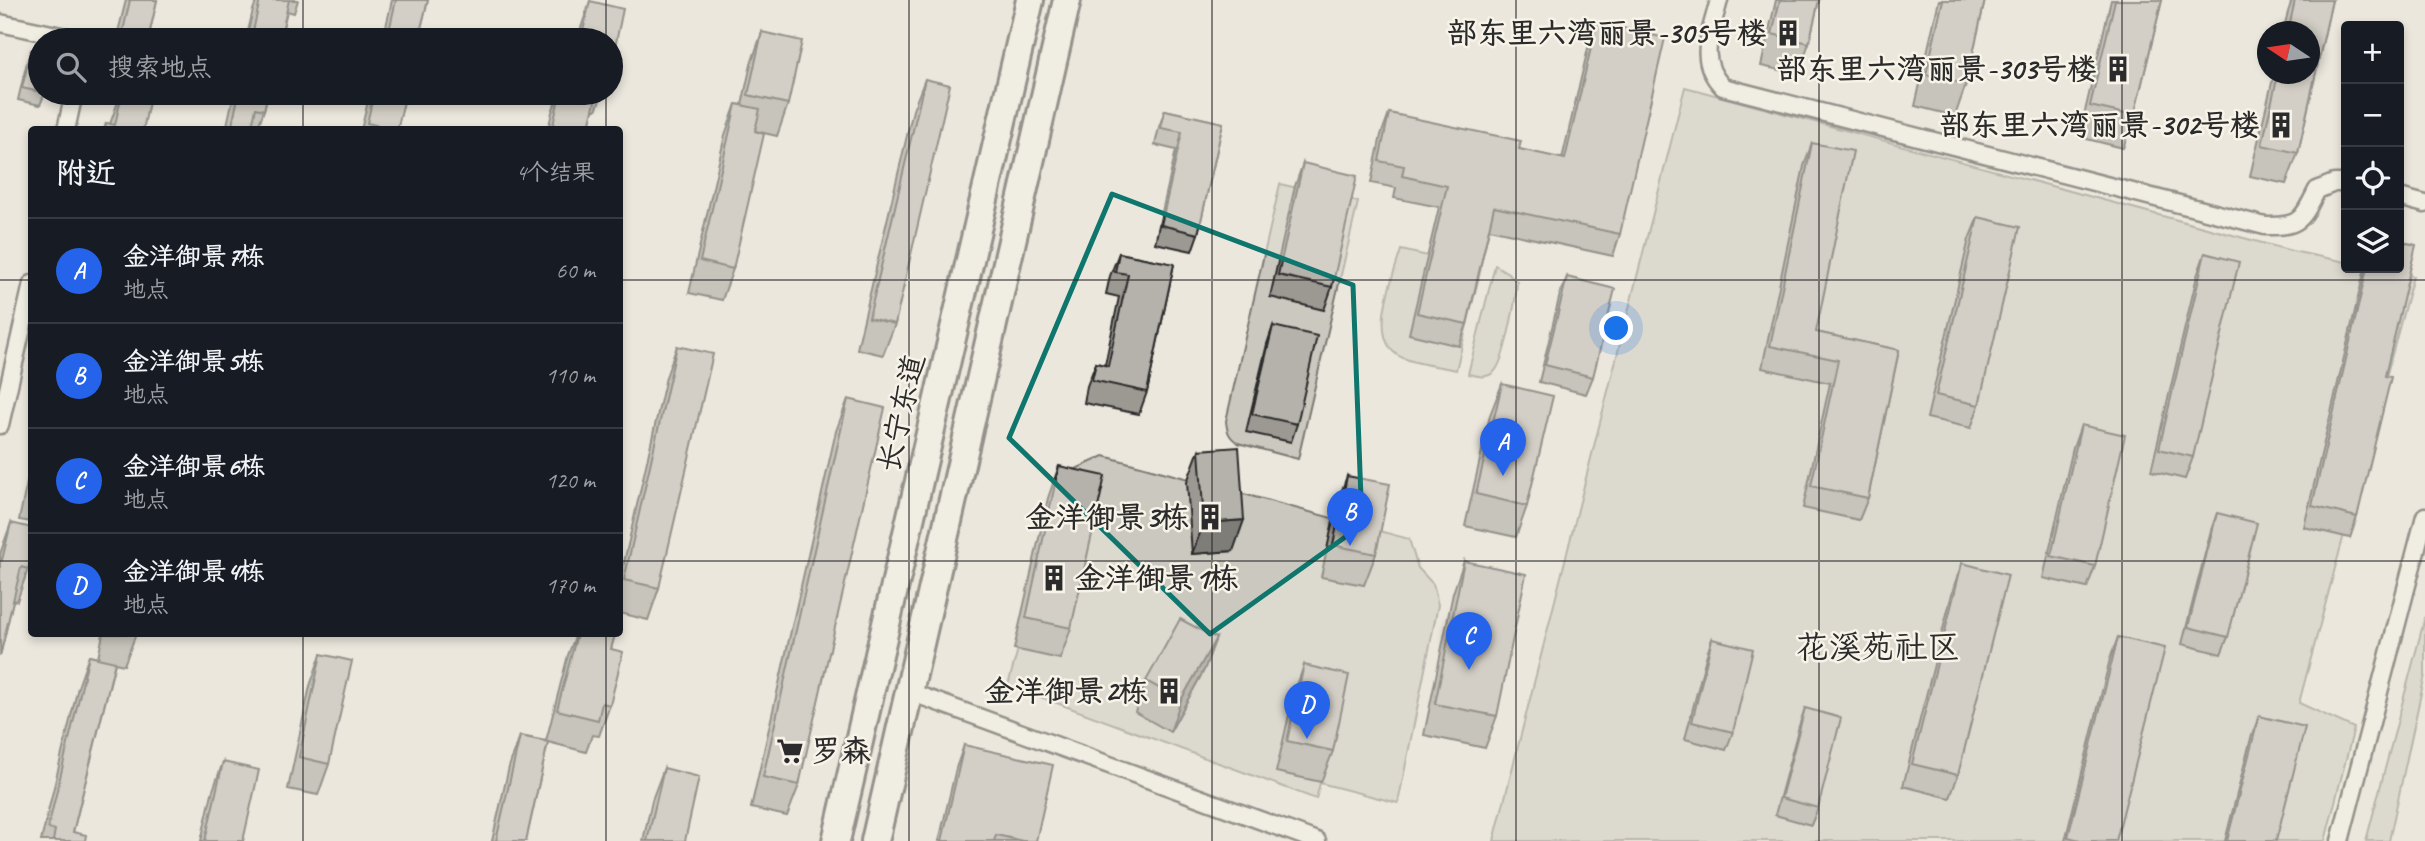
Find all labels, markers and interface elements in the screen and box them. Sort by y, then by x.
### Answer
place label: 部东里六湾丽景-305号楼 [1447,14,1767,52]
building icon: 部东里六湾丽景-305号楼 [1773,18,1803,48]
north arrow [2257,21,2320,84]
map controls [2341,21,2404,273]
button: + [2341,21,2404,84]
search box [28,28,623,105]
icon: search [52,48,90,86]
place label: 部东里六湾丽景-303号楼 [1777,50,2097,88]
text: 搜索地点 [108,51,212,84]
building icon: 部东里六湾丽景-303号楼 [2103,54,2133,84]
button: − [2341,84,2404,147]
place label: 部东里六湾丽景-302号楼 [1940,106,2260,144]
building icon: 部东里六湾丽景-302号楼 [2266,110,2296,140]
button: locate [2341,147,2404,210]
text: 附近 [56,154,116,192]
text: 4个结果 [516,158,595,187]
button: layers [2341,210,2404,273]
text: 金洋御景7栋 [123,240,265,273]
text: A [73,256,85,285]
text: 60 m [556,256,595,285]
text: 地点 [123,275,169,304]
your location [1599,311,1633,345]
text: 金洋御景5栋 [123,345,264,378]
street label: 长宁东道 [869,350,933,476]
text: B [73,361,85,390]
text: 110 m [546,361,595,390]
text: 地点 [123,380,169,409]
pin: A [1480,418,1526,476]
text: 金洋御景6栋 [123,450,265,483]
text: C [74,466,84,495]
text: 120 m [546,466,595,495]
text: 地点 [123,485,169,514]
pin: B [1327,488,1373,546]
place label: 金洋御景3栋 [1026,498,1189,536]
building icon: 金洋御景3栋 [1195,502,1225,532]
text: 金洋御景4栋 [123,555,265,588]
place label: 金洋御景1栋 [1075,559,1239,597]
building icon: 金洋御景1栋 [1039,563,1069,593]
text: D [72,571,86,600]
text: 170 m [546,571,595,600]
text: 地点 [123,590,169,619]
pin: C [1446,612,1492,670]
district label: 花溪苑社区 [1796,626,1961,668]
place label: 金洋御景2栋 [985,672,1148,710]
building icon: 金洋御景2栋 [1154,676,1184,706]
pin: D [1284,681,1330,739]
place label: 罗森 [811,732,871,770]
supermarket icon: 罗森 [775,736,805,766]

